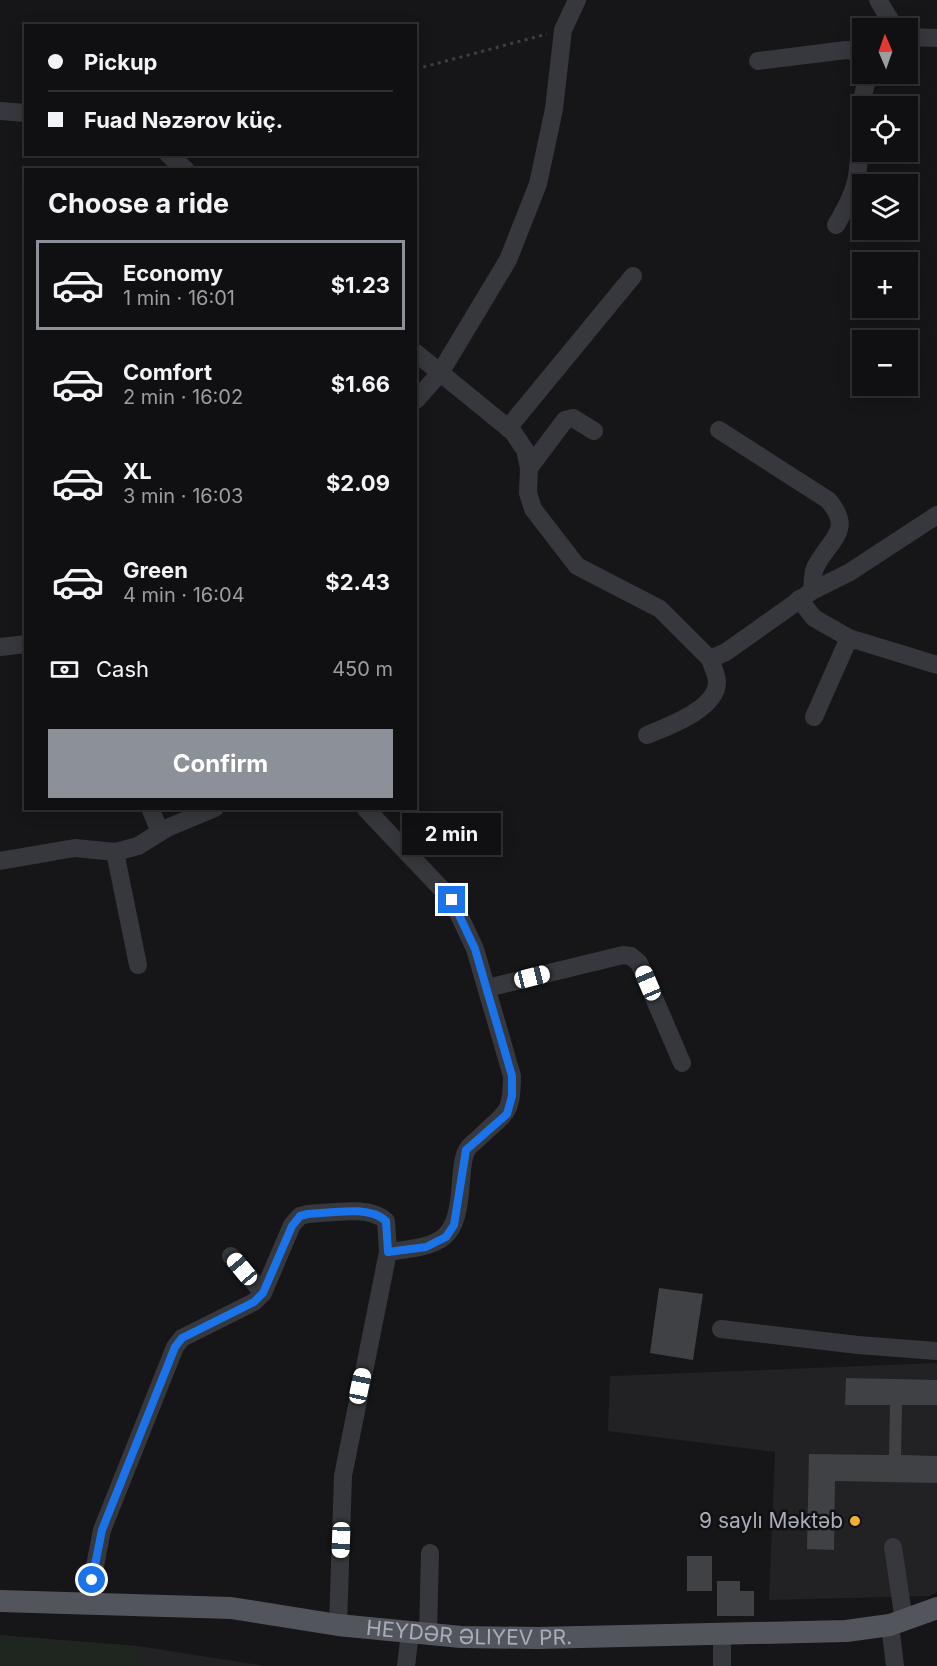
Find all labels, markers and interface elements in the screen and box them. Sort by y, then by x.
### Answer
north arrow [852,18,918,84]
map controls [852,18,918,396]
text: Pickup [84,49,158,75]
button: locate [852,96,918,162]
text: Fuad Nəzərov küç. [84,107,283,133]
button: layers [852,174,918,240]
text: Choose a ride [48,187,229,220]
button: + [852,252,918,318]
icon: car [51,258,105,312]
text: Economy [123,260,223,286]
text: $1.23 [331,272,390,298]
text: 1 min · 16:01 [123,286,235,310]
button: − [852,330,918,396]
icon: car [51,357,105,411]
text: Comfort [123,359,212,385]
text: $1.66 [331,371,390,397]
text: 2 min · 16:02 [123,385,243,409]
icon: car [51,456,105,510]
text: XL [123,458,152,484]
text: $2.09 [326,470,390,496]
text: 3 min · 16:03 [123,484,243,508]
icon: car [51,555,105,609]
text: Green [123,557,188,583]
text: $2.43 [325,569,390,595]
text: 4 min · 16:04 [123,583,245,607]
icon: cash [48,653,81,686]
text: Cash [96,656,149,682]
text: 450 m [332,657,393,681]
button: Confirm [48,729,393,798]
callout: 2 min [402,813,502,855]
text: 2 min [425,822,478,846]
route end [438,886,465,913]
car [633,963,663,1003]
car [512,964,552,990]
car [224,1249,260,1289]
car [347,1367,373,1405]
place label: 9 saylı Məktəb [699,1508,843,1533]
marker: 9 saylı Məktəb [848,1514,862,1528]
car [331,1522,351,1558]
route start [78,1566,105,1593]
street label: HEYDƏR ƏLIYEV PR. [365,1615,572,1650]

